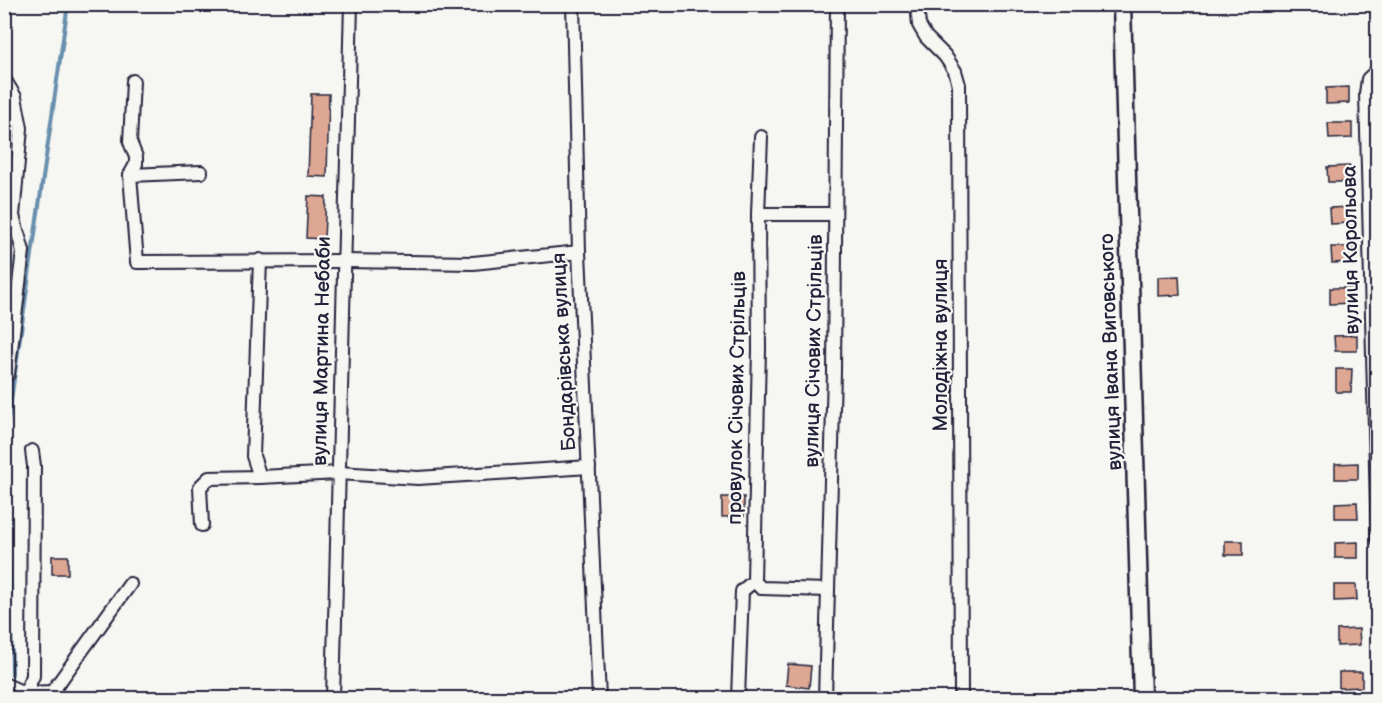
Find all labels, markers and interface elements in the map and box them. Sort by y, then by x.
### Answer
street label: вулиця Корольова [1338,165,1364,335]
street label: вулиця Івана Виговського [1095,233,1127,471]
street label: вулиця Січових Стрільців [800,234,828,468]
street label: вулиця Мартина Небаби [308,236,336,466]
street label: Бондарівська вулиця [547,252,581,452]
street label: Молодіжна вулиця [929,259,953,431]
street label: провулок Січових Стрільців [723,270,751,525]

